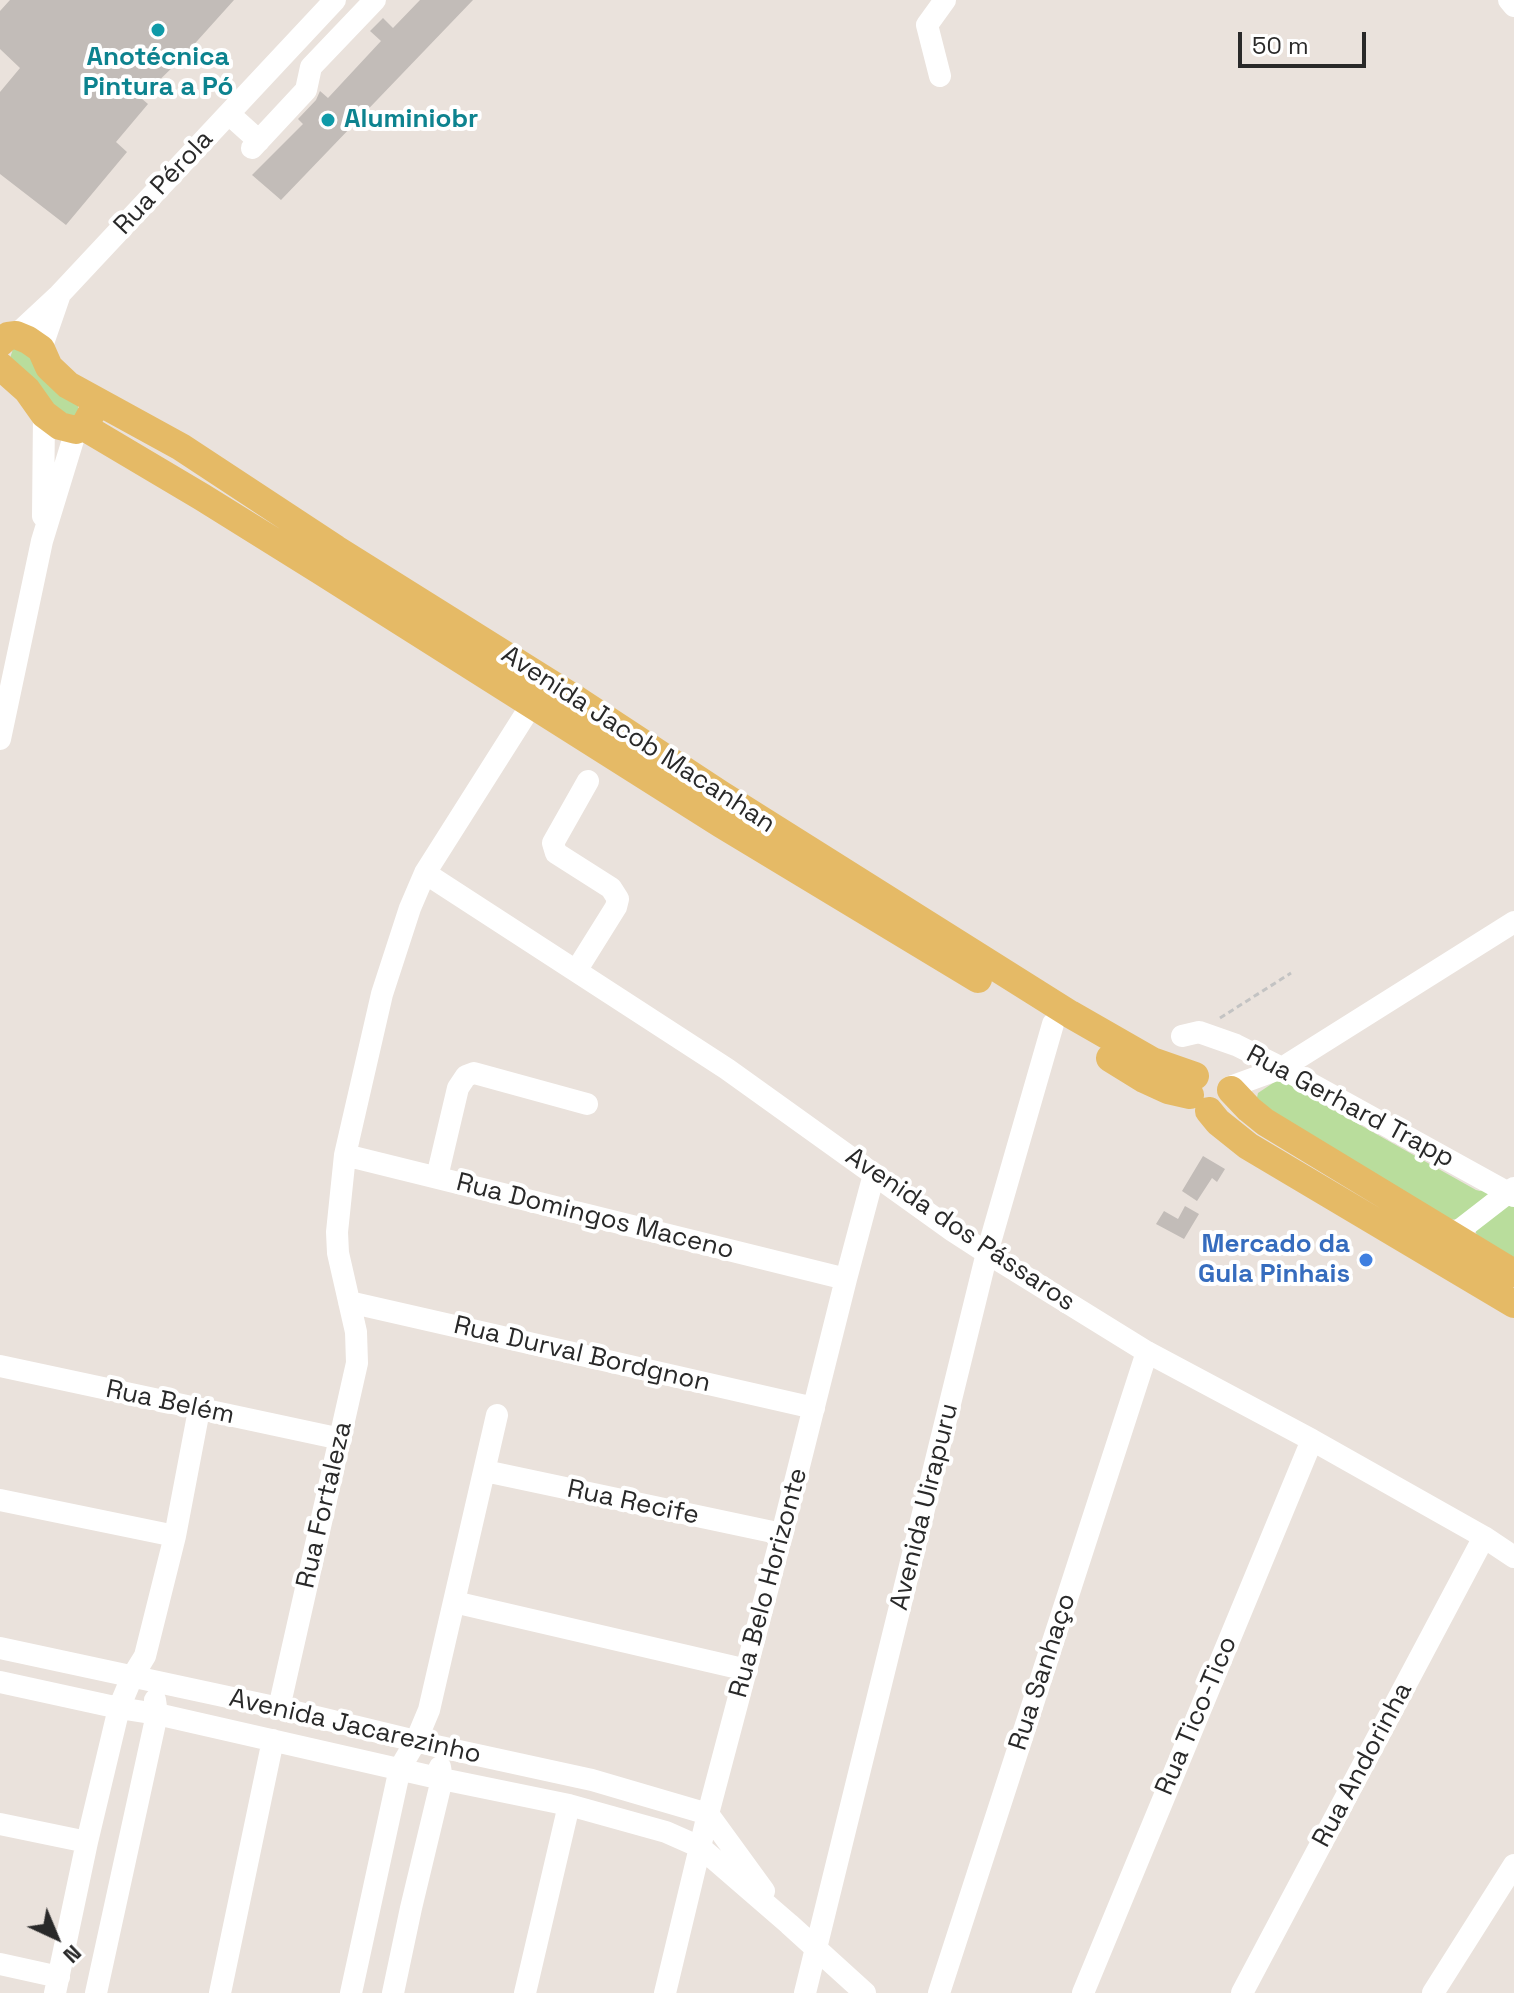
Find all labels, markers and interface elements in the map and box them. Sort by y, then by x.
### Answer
scale bar [1242,16,1370,66]
marker: Anotécnica Pintura a Pó [149,21,167,39]
text: 50 m [1252,30,1309,61]
place label: Anotécnica Pintura a Pó [83,42,233,104]
place label: Aluminiobr [344,104,478,136]
marker: Aluminiobr [319,111,337,129]
street label: Rua Pérola [108,124,220,242]
street label: Avenida Jacob Macanhan [495,640,781,840]
street label: Rua Gerhard Trapp [1241,1039,1459,1175]
street label: Avenida dos Pássaros [839,1142,1081,1318]
street label: Rua Domingos Maceno [453,1167,737,1267]
place label: Mercado da Gula Pinhais [1198,1229,1350,1290]
marker: Mercado da Gula Pinhais [1357,1251,1375,1269]
street label: Rua Durval Bordgnon [451,1310,713,1400]
street label: Rua Belém [103,1374,237,1432]
street label: Avenida Uirapuru [884,1400,966,1614]
street label: Rua Fortaleza [291,1419,359,1591]
street label: Rua Belo Horizonte [723,1465,815,1701]
street label: Rua Recife [564,1474,702,1532]
street label: Rua Sanhaço [1003,1590,1083,1754]
street label: Rua Tico-Tico [1149,1632,1245,1800]
street label: Rua Andorinha [1306,1677,1420,1853]
street label: Avenida Jacarezinho [226,1683,484,1771]
north arrow [16,1897,96,1977]
text: N [58,1939,88,1969]

